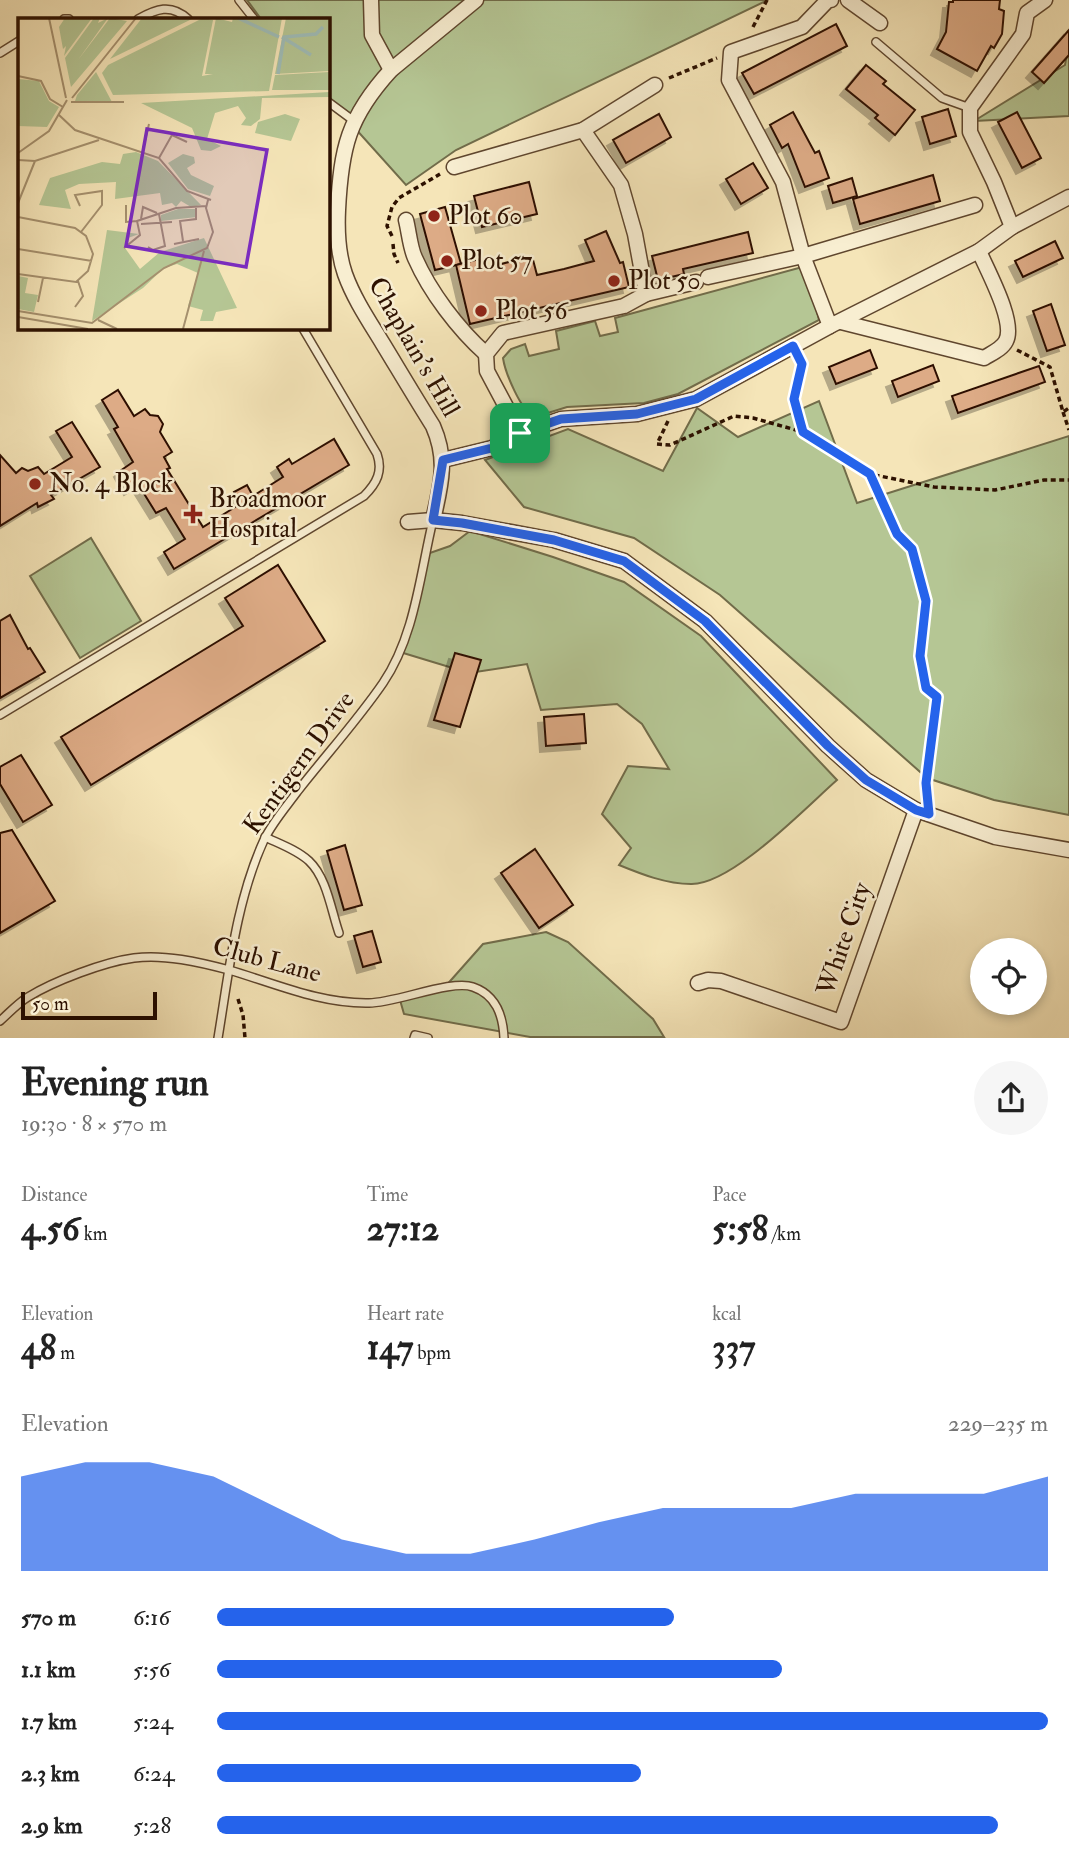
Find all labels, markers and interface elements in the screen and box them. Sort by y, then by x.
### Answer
inset map [18,18,329,329]
place label: Plot 60 [448,200,523,232]
marker: Plot 60 [426,208,442,224]
place label: Plot 57 [461,245,533,277]
marker: Plot 57 [439,253,455,269]
place label: Plot 50 [628,265,701,297]
street label: Chaplain's Hill [360,271,467,423]
marker: Plot 50 [606,273,622,289]
place label: Plot 56 [495,295,570,327]
marker: Plot 56 [473,303,489,319]
pin [490,403,550,463]
icon: arrive [501,414,539,452]
place label: No. 4 Block [49,468,174,500]
marker: No. 4 Block [27,476,43,492]
place label: Broadmoor Hospital [209,483,327,546]
marker: Broadmoor Hospital [183,504,203,524]
street label: Kentigern Drive [236,685,362,841]
street label: White City [809,878,878,1001]
street label: Club Lane [209,930,325,990]
map controls [970,938,1047,1015]
button: locate [970,938,1047,1015]
scale bar [21,988,158,1020]
text: 50 m [32,992,69,1016]
text: Evening run [21,1059,209,1107]
button: share [974,1061,1048,1135]
text: 19:30 · 8 × 570 m [21,1109,167,1138]
text: Distance [21,1183,87,1207]
text: Time [367,1183,408,1207]
text: Pace [712,1183,746,1207]
text: 4.56 [21,1207,80,1251]
text: 27:12 [367,1207,439,1251]
text: 5:58 [712,1207,768,1251]
text: km [80,1222,108,1246]
text: /km [768,1222,801,1246]
text: Elevation [21,1302,93,1326]
text: Heart rate [367,1302,444,1326]
text: kcal [712,1302,741,1326]
text: 48 [21,1326,56,1370]
text: 147 [367,1326,413,1370]
text: 337 [712,1326,755,1370]
text: m [56,1341,75,1365]
text: bpm [413,1341,451,1365]
text: Elevation [21,1409,109,1438]
text: 229–235 m [948,1409,1048,1438]
text: 570 m [21,1603,76,1632]
text: 6:16 [133,1603,170,1632]
text: 1.1 km [21,1655,76,1684]
text: 5:56 [133,1655,170,1684]
text: 1.7 km [21,1707,77,1736]
text: 5:24 [133,1707,173,1736]
text: 2.3 km [21,1759,80,1788]
text: 6:24 [133,1759,174,1788]
text: 2.9 km [21,1811,83,1840]
text: 5:28 [133,1811,171,1840]

